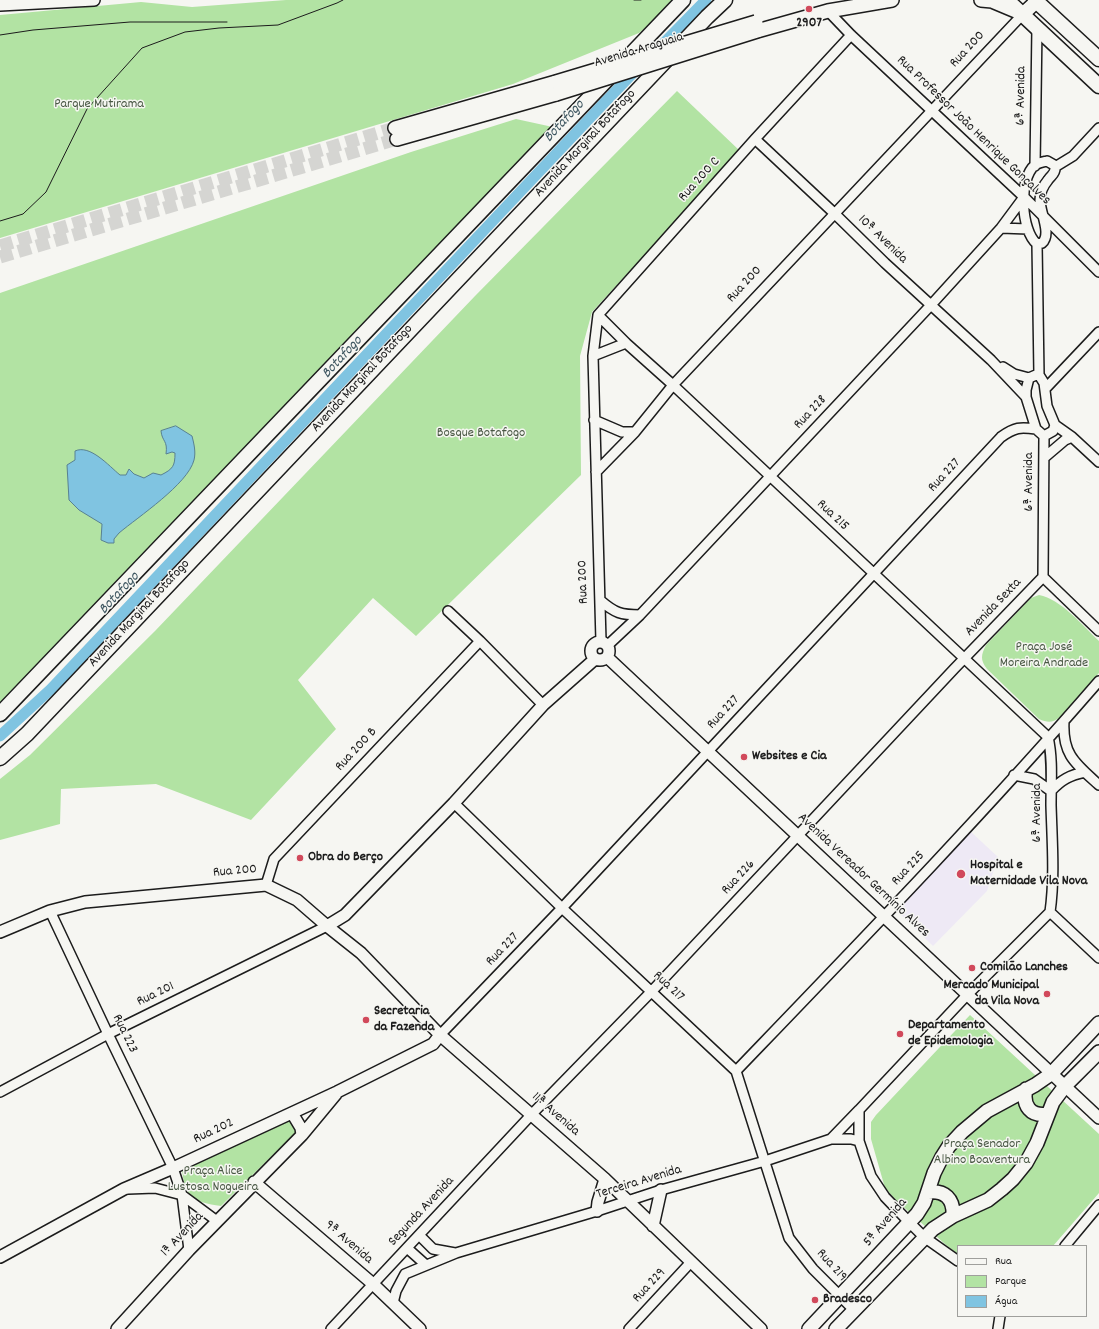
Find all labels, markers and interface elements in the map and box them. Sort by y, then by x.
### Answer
marker: 2907 [804,4,814,14]
place label: 2907 [796,16,822,32]
street label: Rua 200 [947,28,989,72]
street label: Avenida Araguaia [592,29,686,73]
street label: Rua Professor João Henrique Gonçalves [892,53,1054,209]
street label: 6ª Avenida [1013,66,1031,126]
street label: Avenida Marginal Botafogo [532,87,640,201]
park label: Parque Mutirama [54,97,144,113]
water label: Botafogo [541,97,589,147]
street label: Rua 200 C [676,154,724,206]
street label: 10ª Avenida [854,212,910,268]
street label: Rua 200 [724,263,766,307]
street label: Avenida Marginal Botafogo [309,322,417,436]
water label: Botafogo [319,333,367,383]
street label: Rua 228 [791,392,831,434]
park label: Bosque Botafogo [437,426,525,442]
street label: 6ª Avenida [1022,453,1038,511]
street label: Rua 227 [925,456,965,496]
street label: Rua 215 [812,497,852,535]
street label: Avenida Marginal Botafogo [86,557,194,671]
street label: Rua 200 [575,560,593,604]
water label: Botafogo [96,569,144,619]
street label: Avenida Sexta [962,575,1026,641]
park label: Praça José Moreira Andrade [1000,640,1088,672]
street label: Rua 227 [704,693,744,733]
street label: Rua 200 B [332,725,382,775]
place label: Websites e Cia [752,749,827,765]
marker: Websites e Cia [739,752,749,762]
street label: 6ª Avenida [1030,784,1046,842]
street label: Avenida Vereador Germínio Alves [793,810,933,942]
street label: Rua 225 [889,848,929,890]
place label: Obra do Berço [308,850,383,866]
marker: Obra do Berço [295,853,305,863]
street label: Rua 226 [719,857,759,899]
place label: Hospital e Maternidade Vila Nova [970,858,1087,890]
street label: Rua 200 [212,862,258,882]
marker: Hospital e Maternidade Vila Nova [955,868,967,880]
street label: Rua 227 [483,930,523,970]
place label: Comilão Lanches [980,960,1068,976]
marker: Comilão Lanches [967,963,977,973]
street label: Rua 217 [649,968,687,1006]
place label: Mercado Municipal da Vila Nova [943,978,1039,1010]
street label: Rua 201 [135,979,177,1011]
marker: Mercado Municipal da Vila Nova [1042,989,1052,999]
place label: Secretaria da Fazenda [374,1004,434,1036]
street label: Rua 223 [107,1012,141,1056]
marker: Secretaria da Fazenda [361,1015,371,1025]
place label: Departamento de Epidemologia [908,1018,993,1050]
marker: Departamento de Epidemologia [895,1029,905,1039]
street label: 11ª Avenida [528,1090,582,1140]
street label: Rua 202 [191,1115,237,1149]
park label: Praça Senador Albino Boaventura [934,1137,1030,1170]
street label: Terceira Avenida [594,1162,684,1204]
park label: Praça Alice Lustosa Nogueira [168,1164,258,1196]
street label: Segunda Avenida [385,1174,459,1250]
street label: 5ª Avenida [860,1195,912,1251]
street label: 1ª Avenida [158,1209,208,1261]
street label: 9ª Avenida [320,1217,376,1269]
legend [957,1245,1087,1317]
street label: Rua 219 [812,1246,850,1286]
text: Rua [995,1253,1012,1270]
street label: Rua 229 [630,1265,670,1307]
text: Parque [995,1273,1026,1290]
place label: Bradesco [823,1292,872,1308]
text: Água [995,1293,1017,1310]
marker: Bradesco [810,1295,820,1305]

